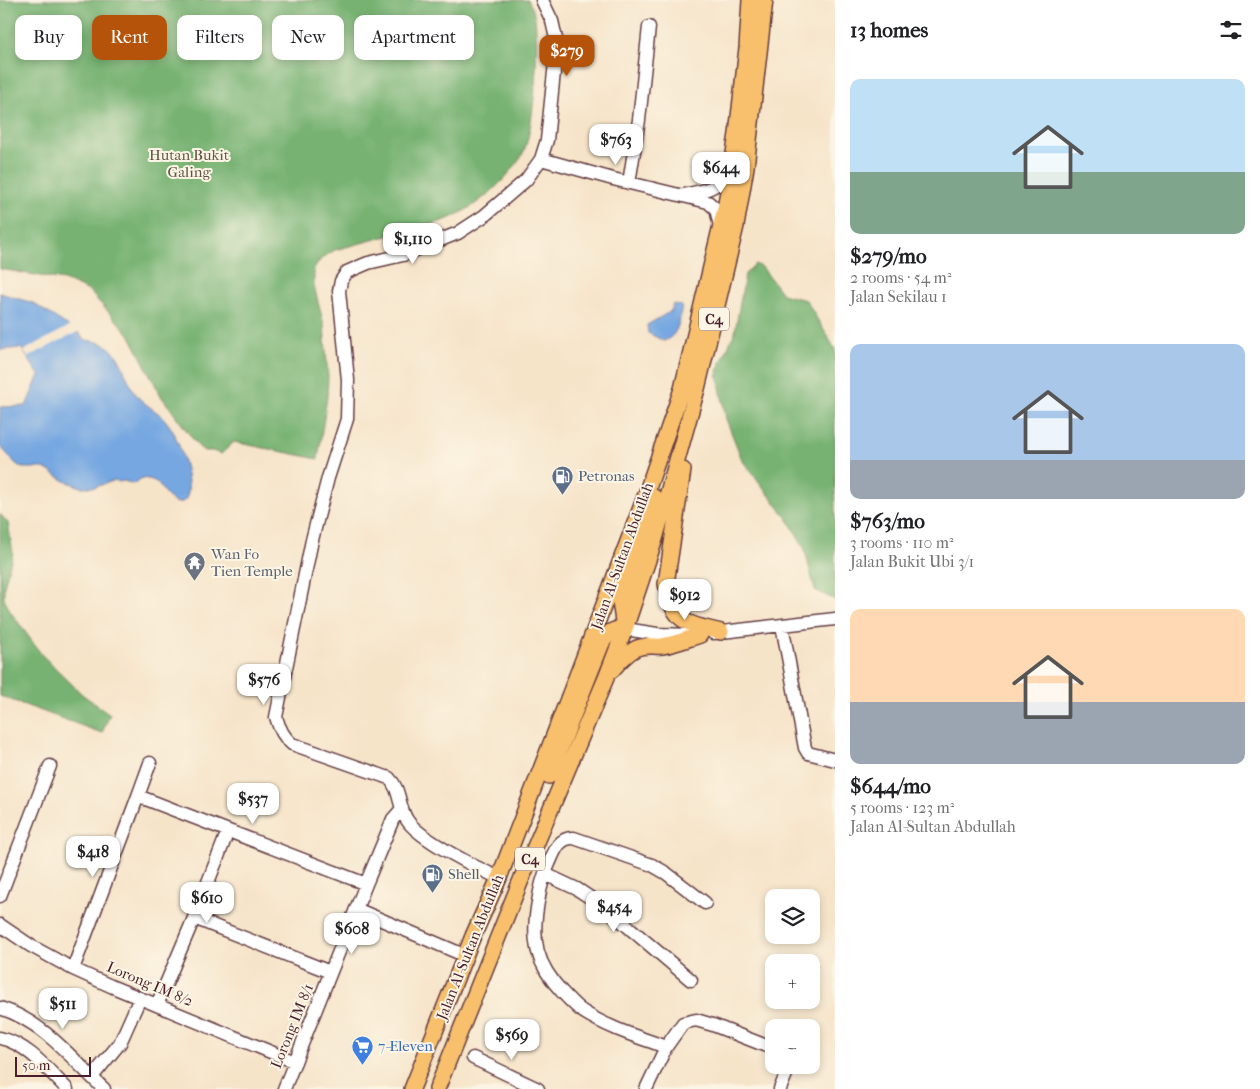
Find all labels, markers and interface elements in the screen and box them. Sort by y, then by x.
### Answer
chip: Buy [15,15,82,60]
chip: Rent [92,15,167,60]
chip: Filters [177,15,262,60]
chip: New [272,15,344,60]
chip: Apartment [354,15,474,60]
icon: filters [1217,16,1245,44]
text: 13 homes [850,18,928,42]
pin: $279 [537,34,597,77]
text: $279 [550,41,584,60]
icon: home [1003,112,1093,202]
pin: $763 [586,124,646,166]
text: $763 [600,130,632,149]
park label: Hutan Bukit Galing [149,146,230,181]
pin: $644 [691,152,751,194]
text: $644 [703,158,739,177]
pin: $1,110 [372,222,454,265]
text: $1,110 [394,229,432,248]
text: $279/mo [850,244,927,268]
text: 2 rooms · 54 m² [850,268,951,287]
text: Jalan Sekilau 1 [850,287,947,306]
road number: C4 [699,308,729,330]
icon: home [1003,377,1093,467]
fuel station icon: Petronas [550,464,574,495]
place label: Petronas [578,467,635,485]
street label: Jalan Al-Sultan Abdullah [587,479,657,633]
text: $763/mo [850,509,925,533]
text: 3 rooms · 110 m² [850,533,954,552]
place label: Wan Fo Tien Temple [210,545,293,580]
temple icon: Wan Fo Tien Temple [183,551,207,582]
text: Jalan Bukit Ubi 3/1 [850,552,974,571]
pin: $912 [655,578,715,621]
text: $912 [669,585,701,604]
icon: home [1003,642,1093,732]
pin: $576 [234,664,294,706]
text: $576 [248,670,280,689]
text: $644/mo [850,774,931,798]
pin: $537 [223,782,283,825]
text: $537 [238,789,268,808]
text: 5 rooms · 123 m² [850,798,954,817]
text: Jalan Al-Sultan Abdullah [850,817,1016,836]
pin: $418 [63,836,123,878]
text: $418 [77,842,109,861]
road number: C4 [515,848,545,871]
fuel station icon: Shell [420,862,444,893]
place label: Shell [448,865,480,883]
street label: Jalan Al-Sultan Abdullah [432,871,508,1023]
pin: $610 [177,882,237,924]
text: $610 [191,888,223,907]
map controls [765,889,820,1074]
button: layers [765,889,820,944]
pin: $454 [584,890,644,933]
text: $454 [597,897,631,916]
pin: $608 [322,912,382,955]
text: $608 [335,919,369,938]
button: + [765,954,820,1009]
street label: Lorong IM 8/2 [104,958,196,1010]
street label: Lorong IM 8/1 [267,981,317,1071]
pin: $511 [33,988,93,1030]
text: $511 [49,994,77,1013]
pin: $569 [482,1018,542,1061]
button: − [765,1019,820,1074]
text: $569 [496,1025,528,1044]
supermarket icon: 7-Eleven [350,1034,374,1065]
place label: 7-Eleven [378,1037,433,1055]
scale bar [15,1054,91,1077]
text: 50 m [22,1057,50,1074]

